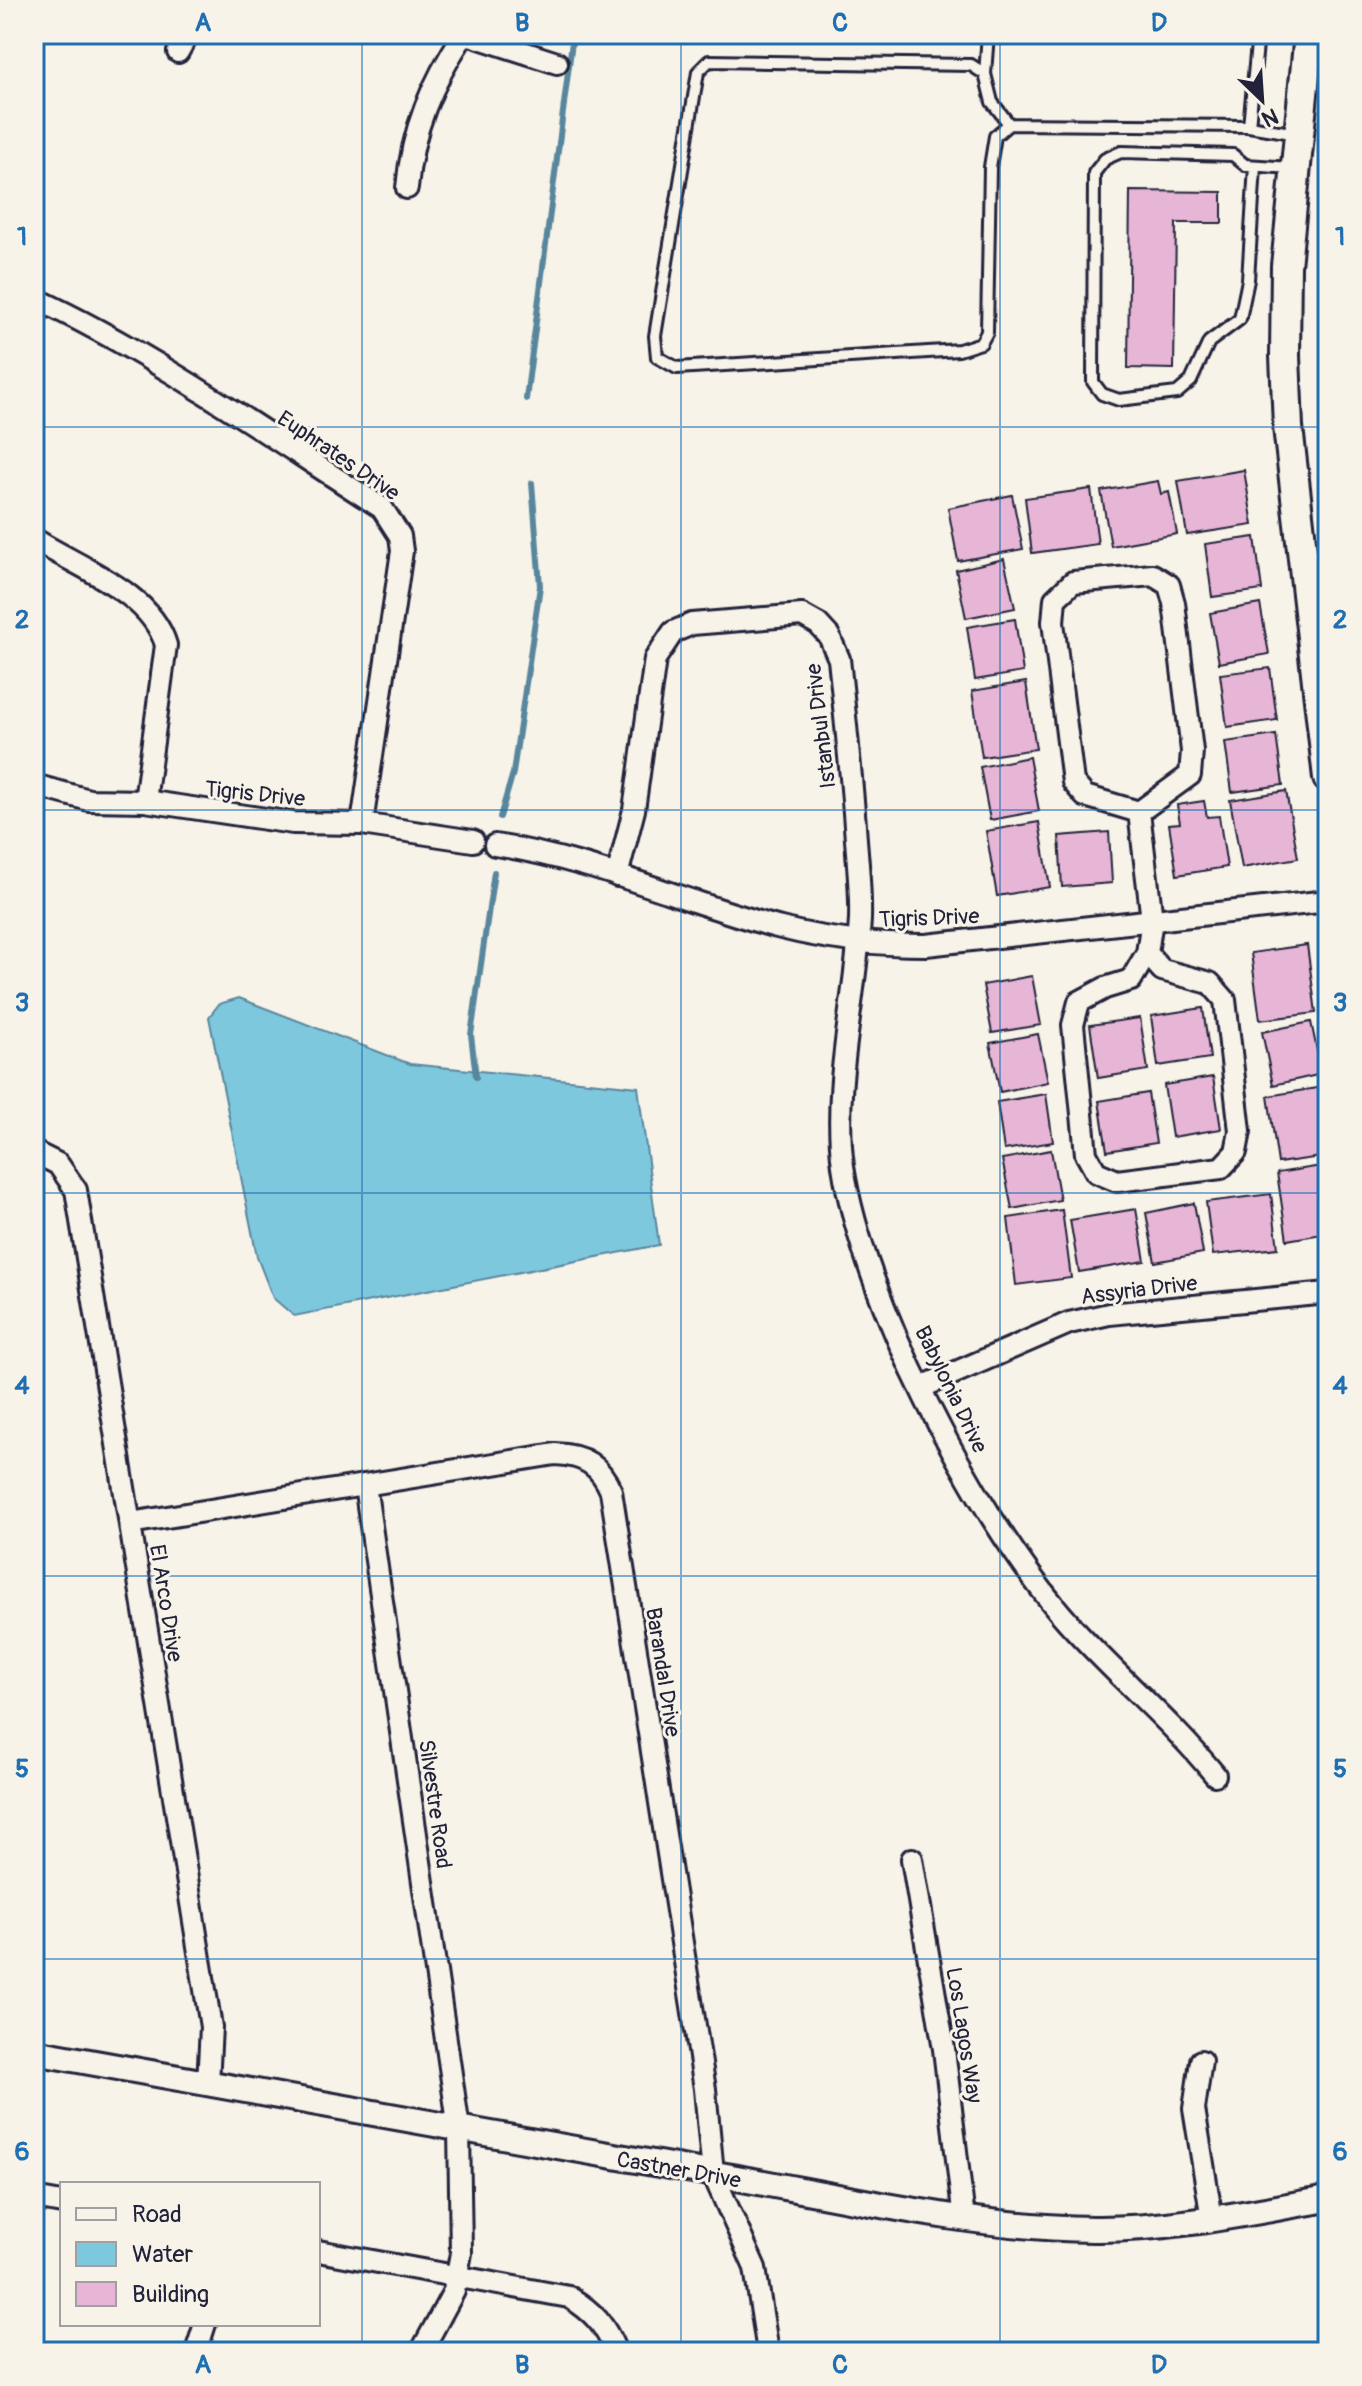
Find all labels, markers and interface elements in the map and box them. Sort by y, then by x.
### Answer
text: A [195,7,212,39]
text: B [515,7,529,39]
text: C [832,7,848,39]
text: D [1151,7,1167,39]
north arrow [1222,60,1302,140]
text: N [1257,101,1283,133]
text: 1 [17,221,27,253]
text: 1 [1335,221,1345,253]
street label: Euphrates Drive [272,405,405,507]
text: 2 [15,604,29,636]
text: 2 [1333,604,1347,636]
street label: Istanbul Drive [799,662,843,790]
street label: Tigris Drive [203,775,307,813]
street label: Tigris Drive [878,902,980,934]
text: 3 [15,987,29,1019]
text: 3 [1333,987,1347,1019]
street label: Assyria Drive [1079,1269,1199,1311]
street label: Babylonia Drive [908,1321,994,1458]
text: 4 [14,1370,30,1402]
text: 4 [1332,1370,1348,1402]
street label: El Arco Drive [143,1543,189,1664]
street label: Barandal Drive [639,1605,687,1739]
street label: Silvestre Road [412,1738,458,1870]
text: 5 [15,1753,29,1785]
text: 5 [1333,1753,1347,1785]
street label: Los Lagos Way [939,1965,989,2105]
text: 6 [14,2136,30,2168]
text: 6 [1332,2136,1348,2168]
street label: Castner Drive [615,2145,743,2195]
legend [60,2182,320,2326]
text: Road [132,2200,182,2229]
text: Water [132,2240,193,2269]
text: Building [132,2280,209,2309]
text: A [195,2349,212,2381]
text: B [515,2349,529,2381]
text: C [832,2349,848,2381]
text: D [1151,2349,1167,2381]

